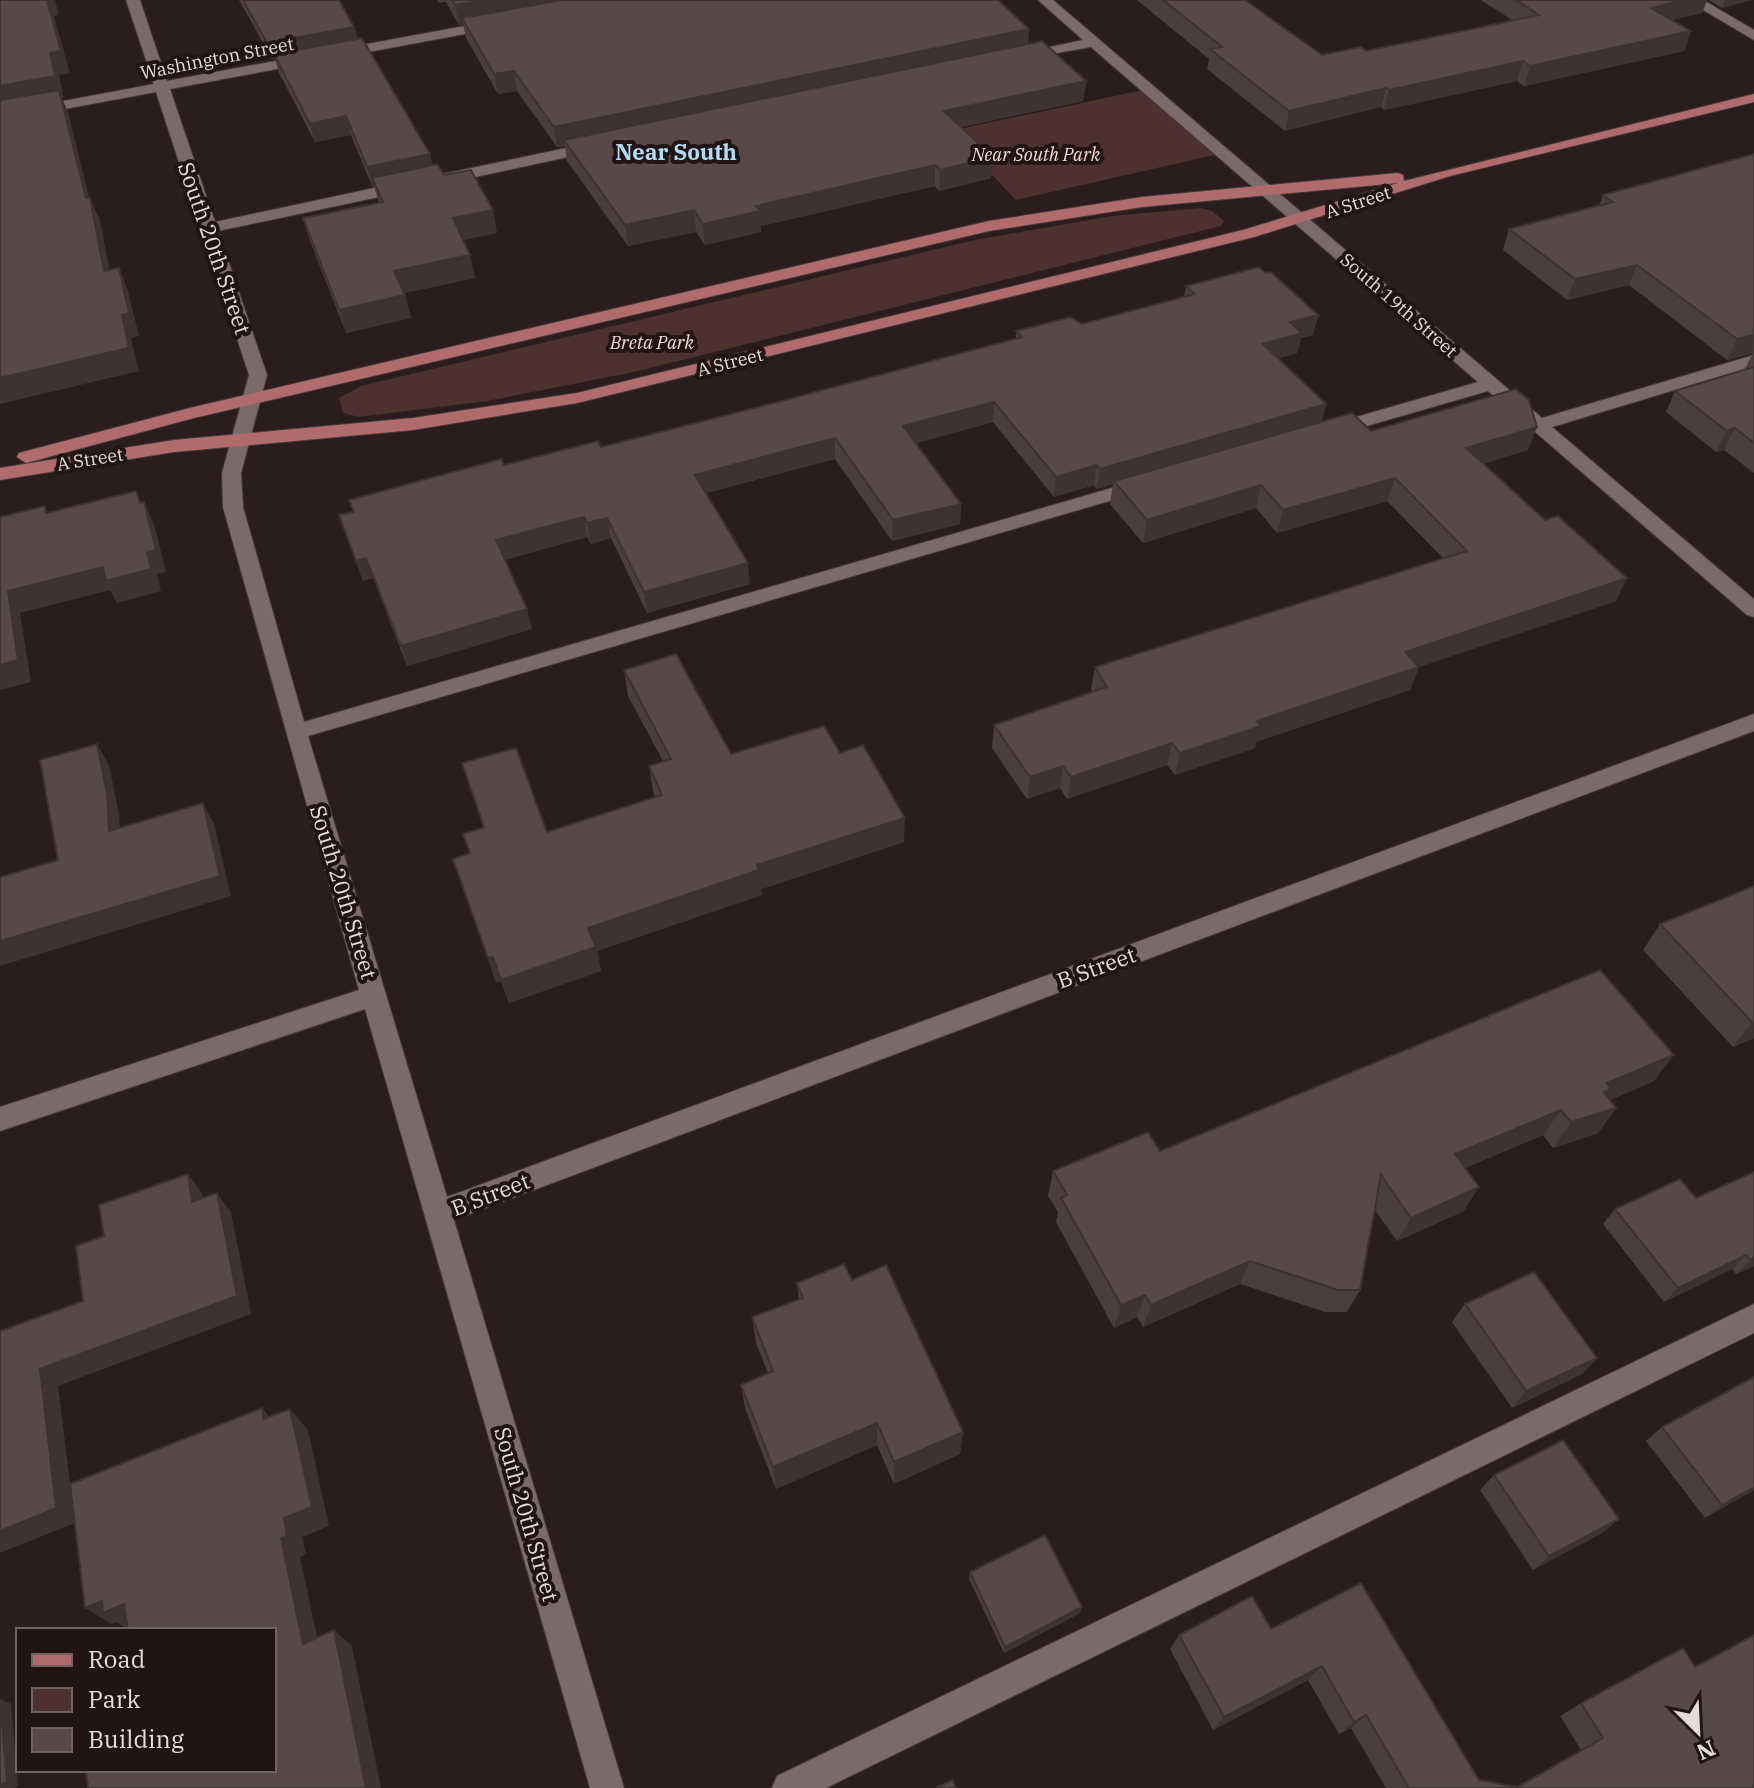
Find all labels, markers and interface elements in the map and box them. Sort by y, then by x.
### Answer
street label: Washington Street [138,32,296,84]
district label: Near South [615,137,737,166]
park label: Near South Park [971,143,1101,166]
street label: South 20th Street [172,158,258,338]
street label: A Street [1323,181,1393,223]
street label: South 19th Street [1336,248,1462,362]
park label: Breta Park [609,331,695,354]
street label: A Street [695,343,765,381]
street label: A Street [55,442,125,476]
street label: South 20th Street [304,802,384,983]
street label: B Street [1053,939,1140,995]
street label: B Street [447,1166,534,1222]
street label: South 20th Street [488,1423,566,1605]
legend [16,1628,276,1772]
text: Road [88,1643,145,1675]
text: Park [88,1683,140,1715]
north arrow [1658,1692,1738,1772]
text: Building [88,1723,184,1755]
text: N [1692,1734,1720,1768]

